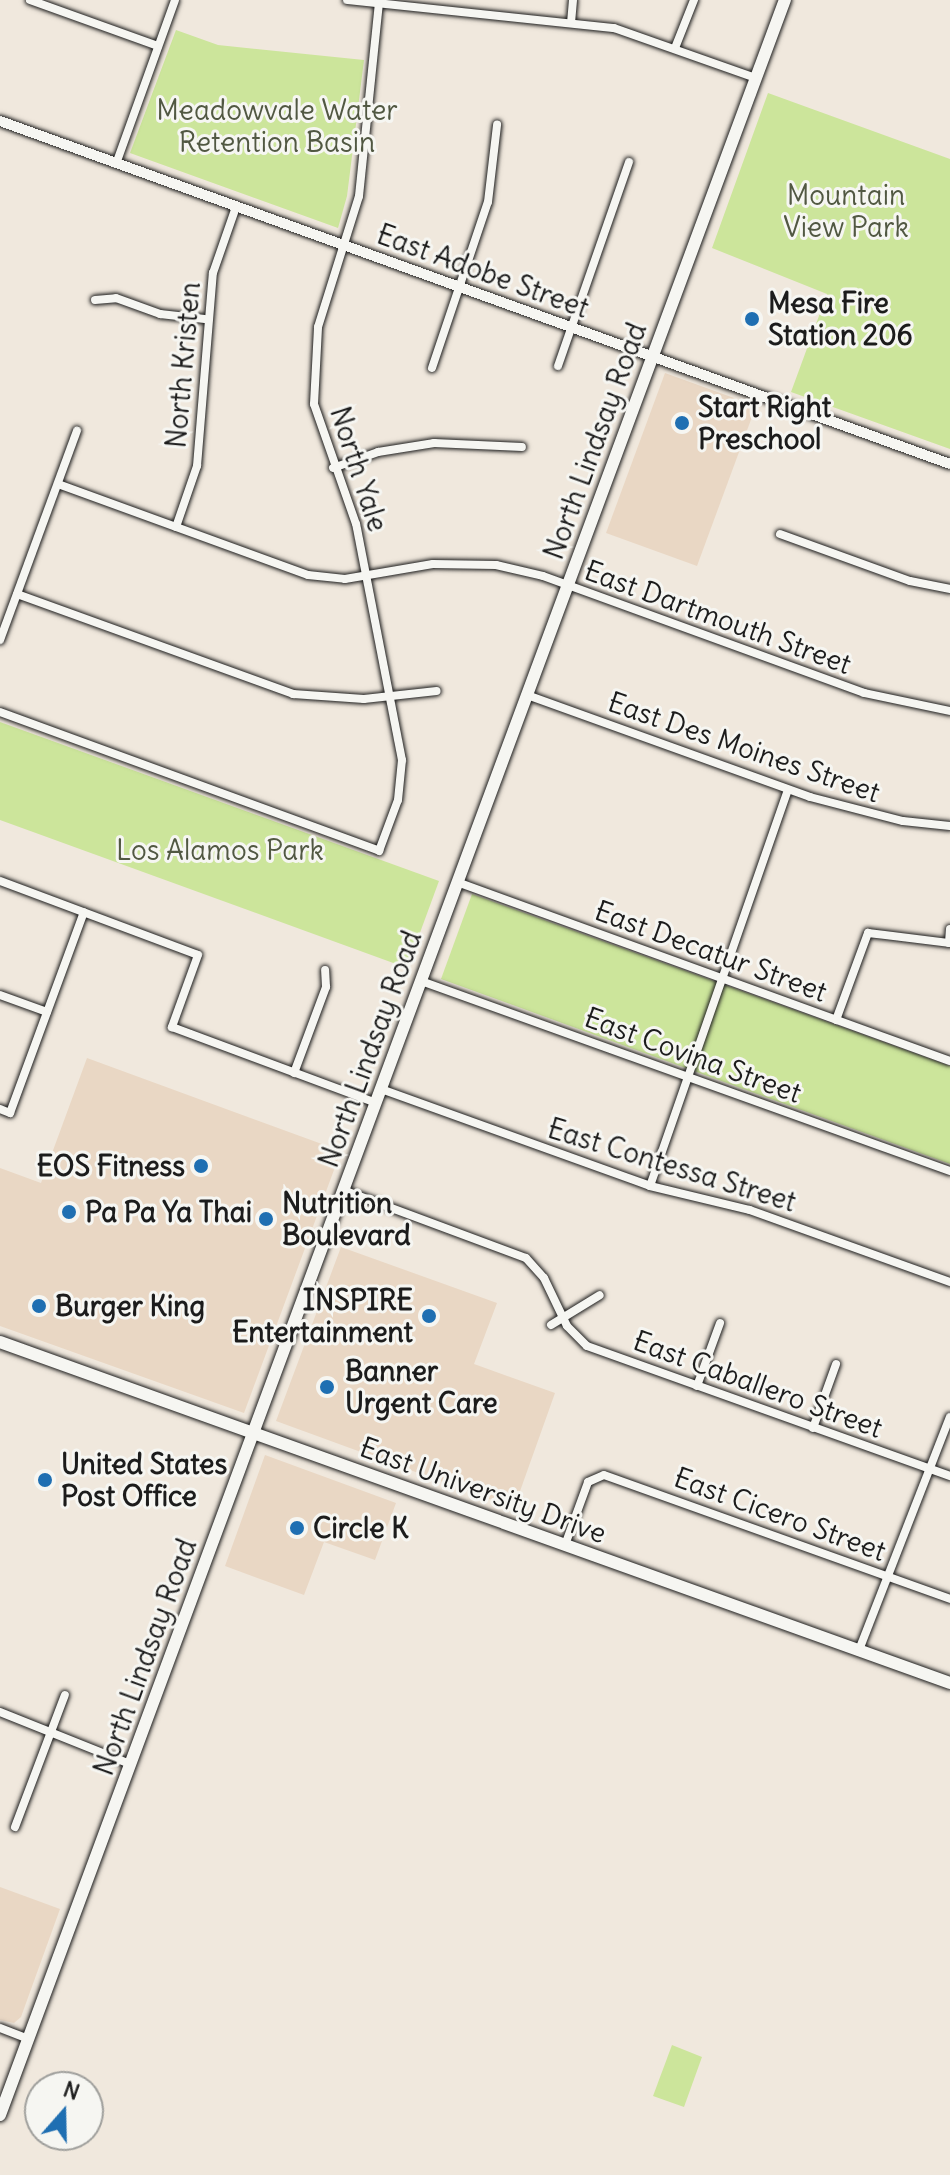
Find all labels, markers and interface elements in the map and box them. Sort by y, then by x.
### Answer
park label: Meadowvale Water Retention Basin [156,93,398,159]
park label: Mountain View Park [783,178,909,244]
street label: East Adobe Street [372,217,594,325]
street label: North Kristen [159,281,207,449]
place label: Mesa Fire Station 206 [768,286,913,352]
marker: Mesa Fire Station 206 [743,310,761,328]
street label: North Lindsay Road [537,318,653,564]
place label: Start Right Preschool [698,390,831,456]
street label: North Yale [323,402,395,536]
marker: Start Right Preschool [673,414,691,432]
street label: East Dartmouth Street [580,553,856,681]
street label: East Des Moines Street [604,685,884,809]
park label: Los Alamos Park [116,833,324,867]
street label: East Decatur Street [590,893,832,1009]
street label: North Lindsay Road [312,926,428,1172]
street label: East Covina Street [580,1000,806,1110]
street label: East Contessa Street [544,1111,800,1219]
place label: EOS Fitness [37,1149,185,1183]
marker: EOS Fitness [192,1157,210,1175]
place label: Nutrition Boulevard [282,1186,411,1252]
place label: Pa Pa Ya Thai [85,1195,252,1229]
marker: Pa Pa Ya Thai [60,1203,78,1221]
marker: Nutrition Boulevard [257,1210,275,1228]
place label: INSPIRE Entertainment [232,1283,413,1349]
place label: Burger King [55,1289,205,1323]
marker: Burger King [30,1297,48,1315]
marker: INSPIRE Entertainment [420,1307,438,1325]
street label: East Caballero Street [629,1323,887,1445]
place label: Banner Urgent Care [345,1354,498,1420]
marker: Banner Urgent Care [316,1376,338,1398]
street label: East University Drive [355,1430,611,1550]
place label: United States Post Office [61,1447,227,1513]
street label: East Cicero Street [670,1460,890,1568]
marker: United States Post Office [36,1471,54,1489]
place label: Circle K [313,1511,408,1545]
marker: Circle K [288,1519,306,1537]
street label: North Lindsay Road [87,1534,203,1780]
north arrow [24,2071,104,2151]
text: N [60,2075,83,2106]

